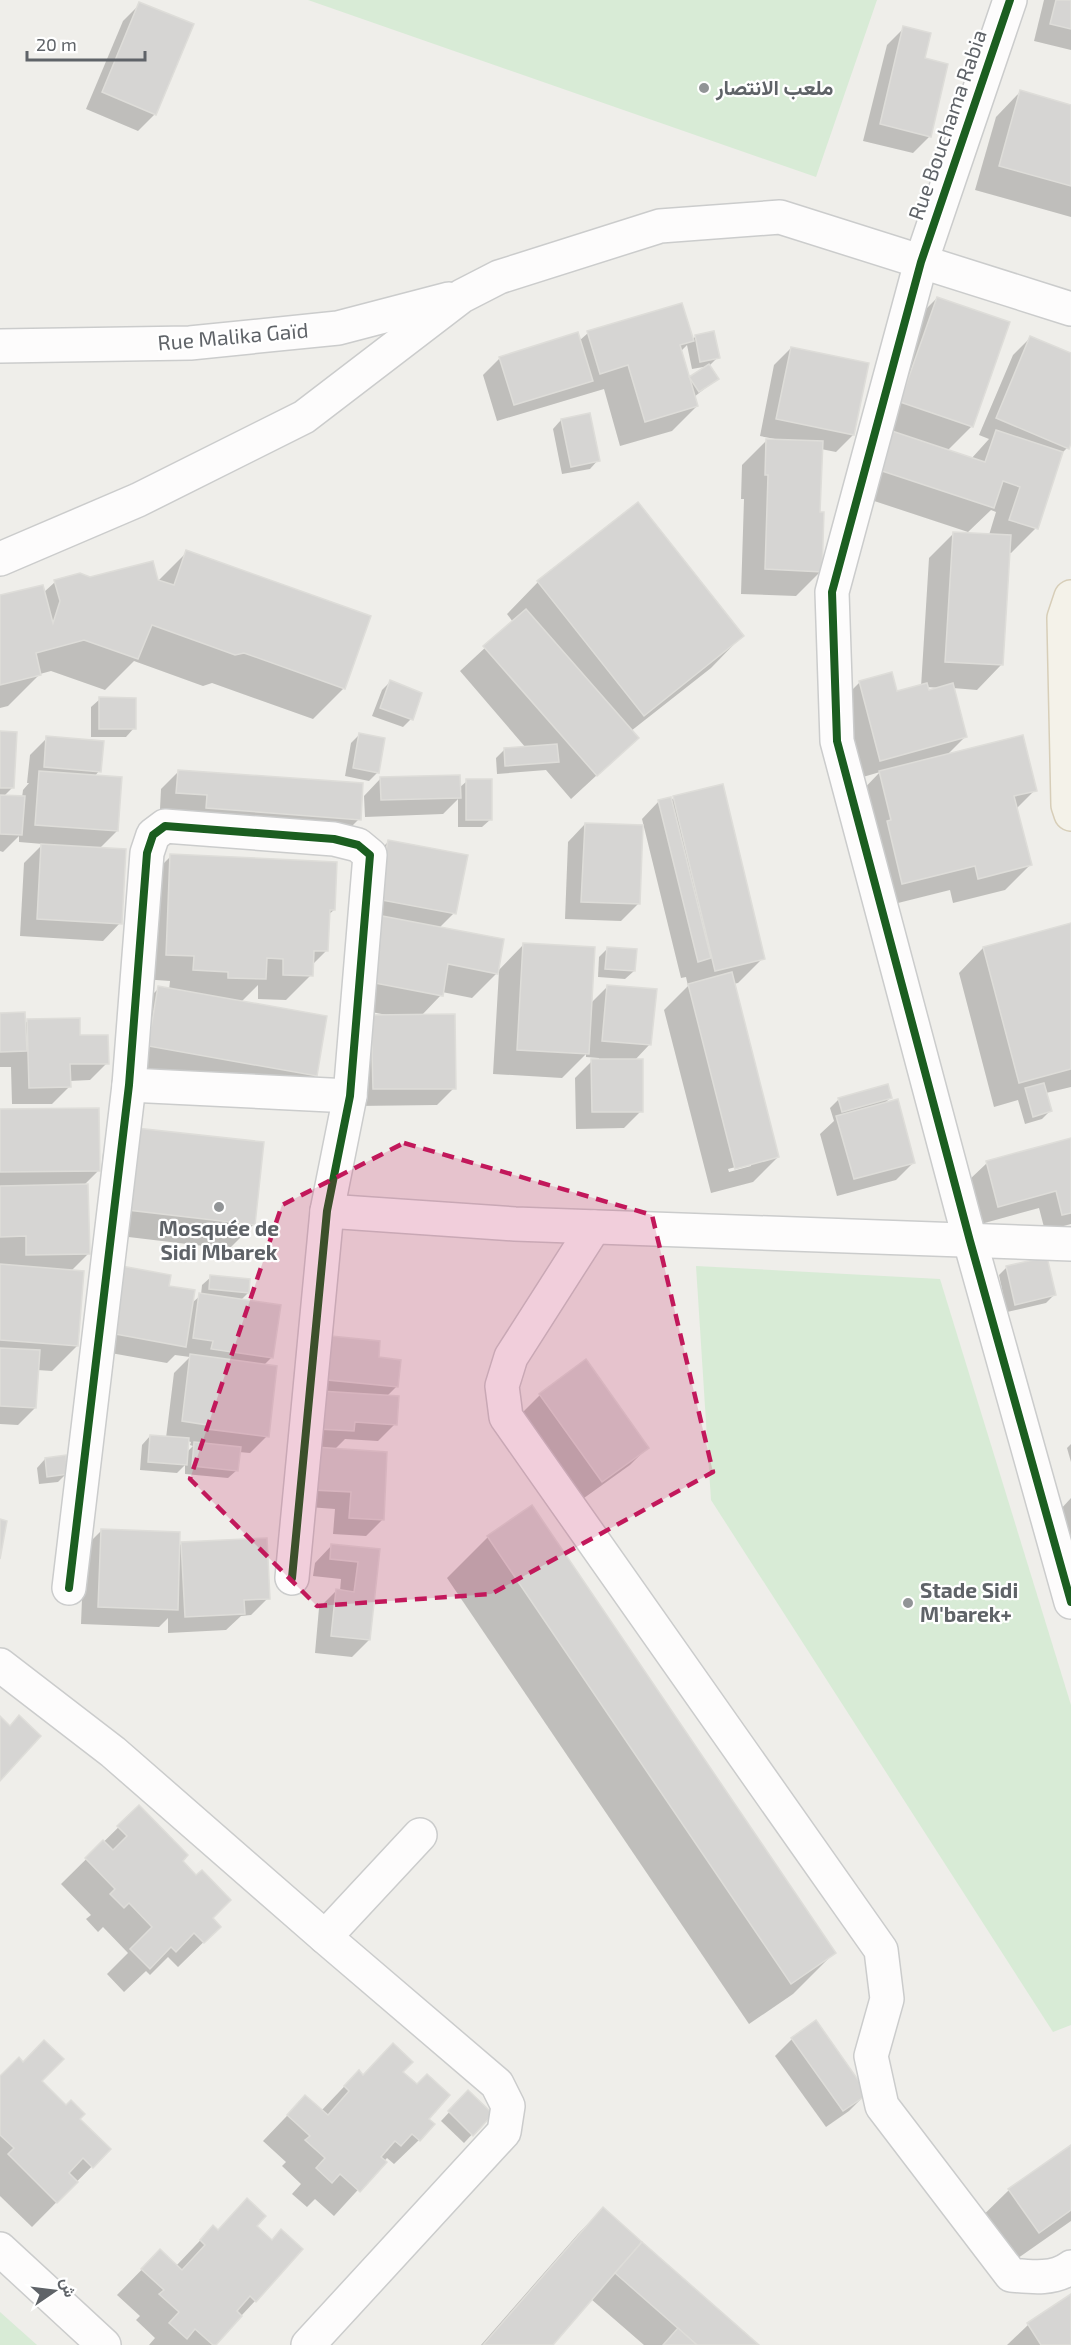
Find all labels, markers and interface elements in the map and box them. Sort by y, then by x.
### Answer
scale bar [27,24,146,62]
street label: Rue Bouchama Rabia [902,26,991,223]
text: 20 m [36,33,77,55]
place label: ملعب الانتصار [715,74,833,101]
marker: ملعب الانتصار [697,81,711,95]
street label: Rue Malika Gaïd [156,316,309,355]
marker: Mosquée de Sidi Mbarek [212,1200,226,1214]
place label: Mosquée de Sidi Mbarek [159,1215,279,1264]
place label: Stade Sidi M'barek+ [920,1577,1018,1626]
marker: Stade Sidi M'barek+ [901,1596,915,1610]
north arrow [24,2261,84,2321]
text: ش [57,2276,81,2299]

